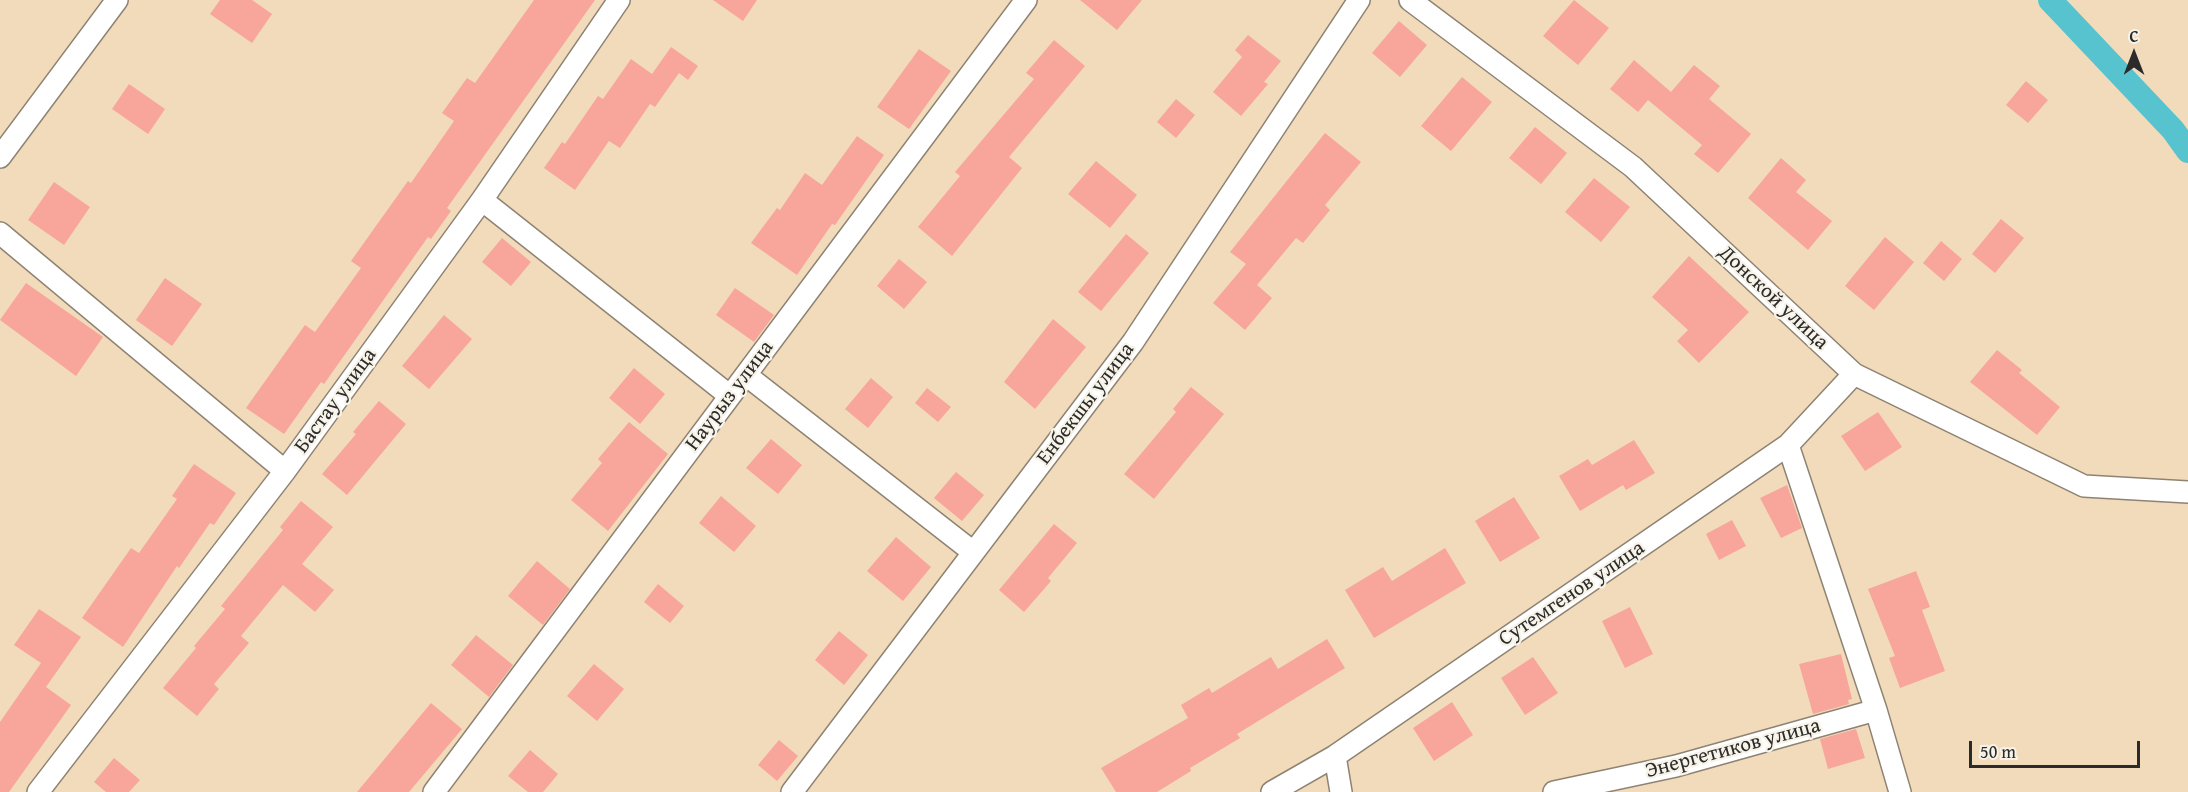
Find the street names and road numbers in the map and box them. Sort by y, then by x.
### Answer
street label: Донской улица [1713,241,1833,355]
street label: Наурыз улица [680,336,780,456]
street label: Енбекшы улица [1032,338,1140,470]
street label: Бастау улица [290,344,382,458]
street label: Сутемгенов улица [1494,536,1650,652]
street label: Энергетиков улица [1643,714,1823,784]

